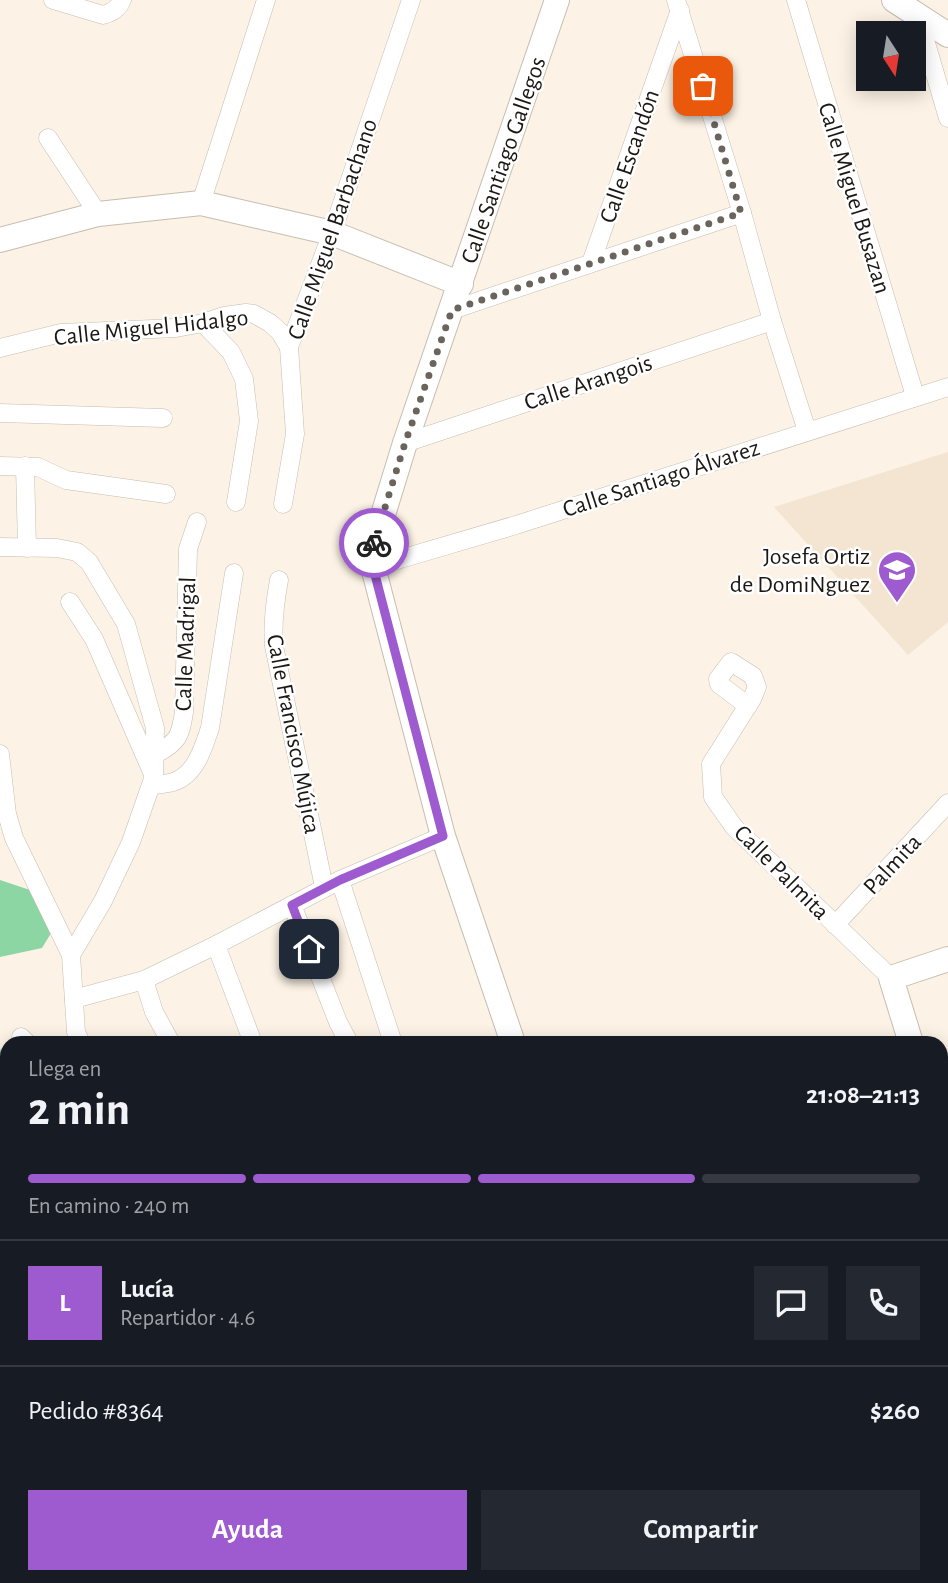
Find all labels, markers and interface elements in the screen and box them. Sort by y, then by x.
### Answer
north arrow [856,21,926,91]
map controls [856,21,926,91]
street label: Calle Santiago Gallegos [457,54,551,267]
pin [673,56,733,116]
icon: bag [684,67,722,105]
street label: Calle Escandón [596,86,664,226]
street label: Calle Miguel Busazan [814,100,895,297]
street label: Calle Miguel Barbachano [284,116,382,343]
street label: Calle Miguel Hidalgo [53,306,249,350]
street label: Calle Arangois [521,351,655,415]
street label: Calle Santiago Álvarez [559,434,763,522]
courier [339,508,409,578]
icon: bike [355,524,393,562]
place label: Josefa Ortiz de DomiNguez [730,545,870,597]
school or university icon: Josefa Ortiz de DomiNguez [876,549,918,604]
street label: Calle Madrigal [172,576,200,712]
street label: Calle Francisco Mújica [262,632,324,836]
street label: Calle Palmita [729,821,833,925]
street label: Palmita [859,830,926,899]
pin [279,919,339,979]
icon: home [290,930,328,968]
text: Llega en [28,1058,101,1081]
text: 21:08–21:13 [806,1082,920,1108]
text: 2 min [28,1087,130,1133]
text: En camino · 240 m [28,1195,189,1218]
button: chat [754,1266,828,1340]
button: phone [846,1266,920,1340]
text: Lucía [120,1276,174,1302]
text: L [59,1290,71,1316]
text: Repartidor · 4.6 [120,1307,255,1330]
text: Pedido #8364 [28,1398,164,1424]
text: $260 [870,1398,920,1424]
button: Ayuda [28,1490,467,1570]
button: Compartir [481,1490,920,1570]

